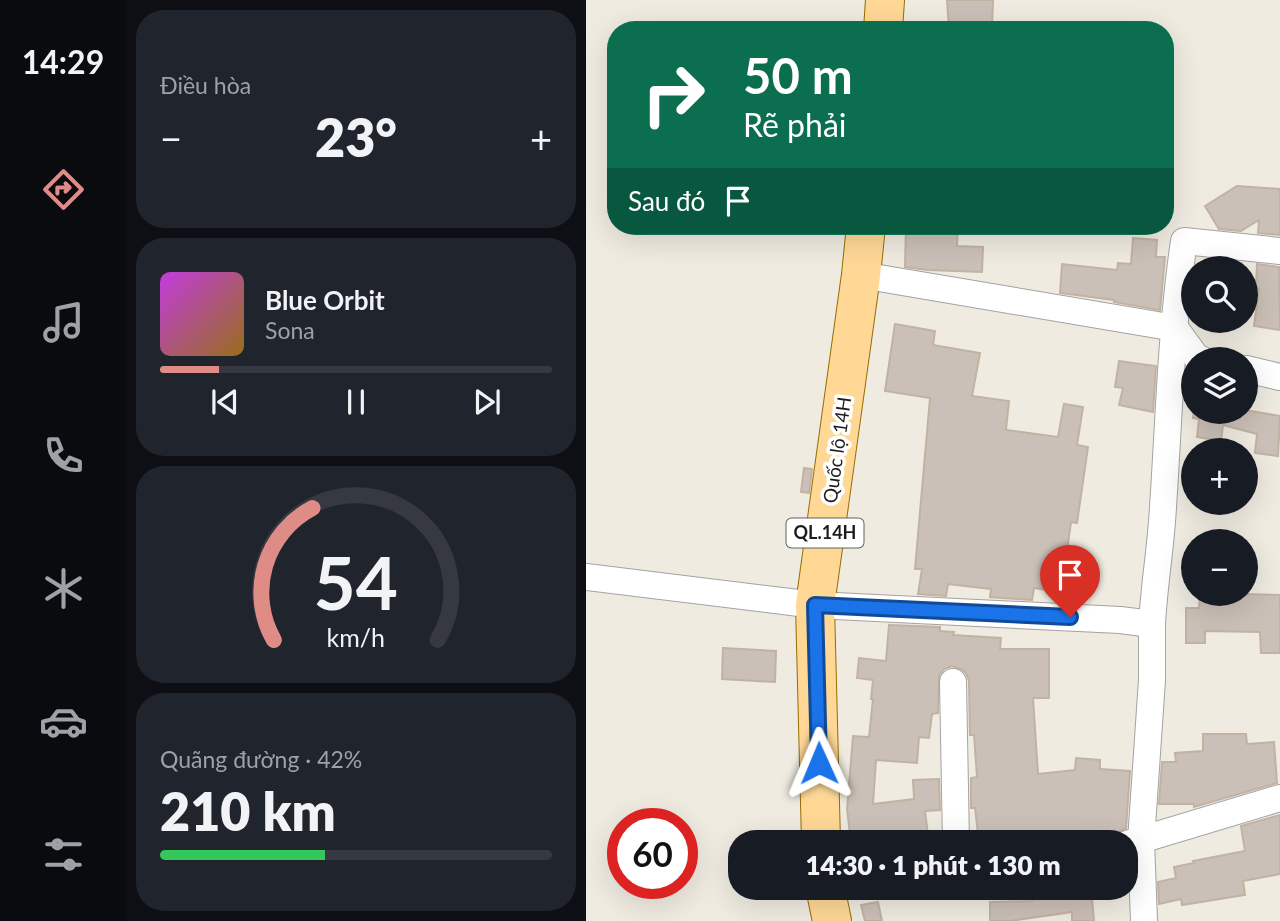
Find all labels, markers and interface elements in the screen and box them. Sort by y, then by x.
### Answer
text: 14:29 [22,42,104,81]
text: 50 m [743,46,853,104]
icon: right [628,49,719,140]
text: Điều hòa [160,71,251,99]
text: Rẽ phải [743,105,846,144]
text: 23° [315,106,397,168]
text: − [160,115,182,161]
text: + [530,115,552,161]
icon: directions [39,165,88,214]
icon: arrive [719,182,757,220]
text: Sau đó [628,185,705,217]
map controls [1181,256,1258,606]
button: search [1181,256,1258,333]
text: Blue Orbit [265,284,385,316]
icon: music [39,298,88,347]
text: Sona [265,316,315,344]
button: layers [1181,347,1258,424]
icon: previous [206,383,244,421]
icon: pause [337,383,375,421]
icon: next [468,383,506,421]
street label: Quốc lộ 14H [818,395,855,505]
icon: phone [39,431,88,480]
button: + [1181,438,1258,515]
road number: QL.14H [787,518,864,548]
button: − [1181,529,1258,606]
text: 54 [314,539,398,627]
pin [1040,545,1100,617]
icon: arrive [1051,556,1089,594]
icon: climate [39,564,88,613]
text: km/h [327,622,385,652]
icon: car [39,697,88,746]
position arrow [782,726,856,800]
text: Quãng đường · 42% [160,745,362,773]
text: 210 km [160,780,336,842]
speed limit sign: 60 [607,808,698,899]
icon: filters [39,830,88,879]
text: 14:30 · 1 phút · 130 m [805,849,1061,881]

